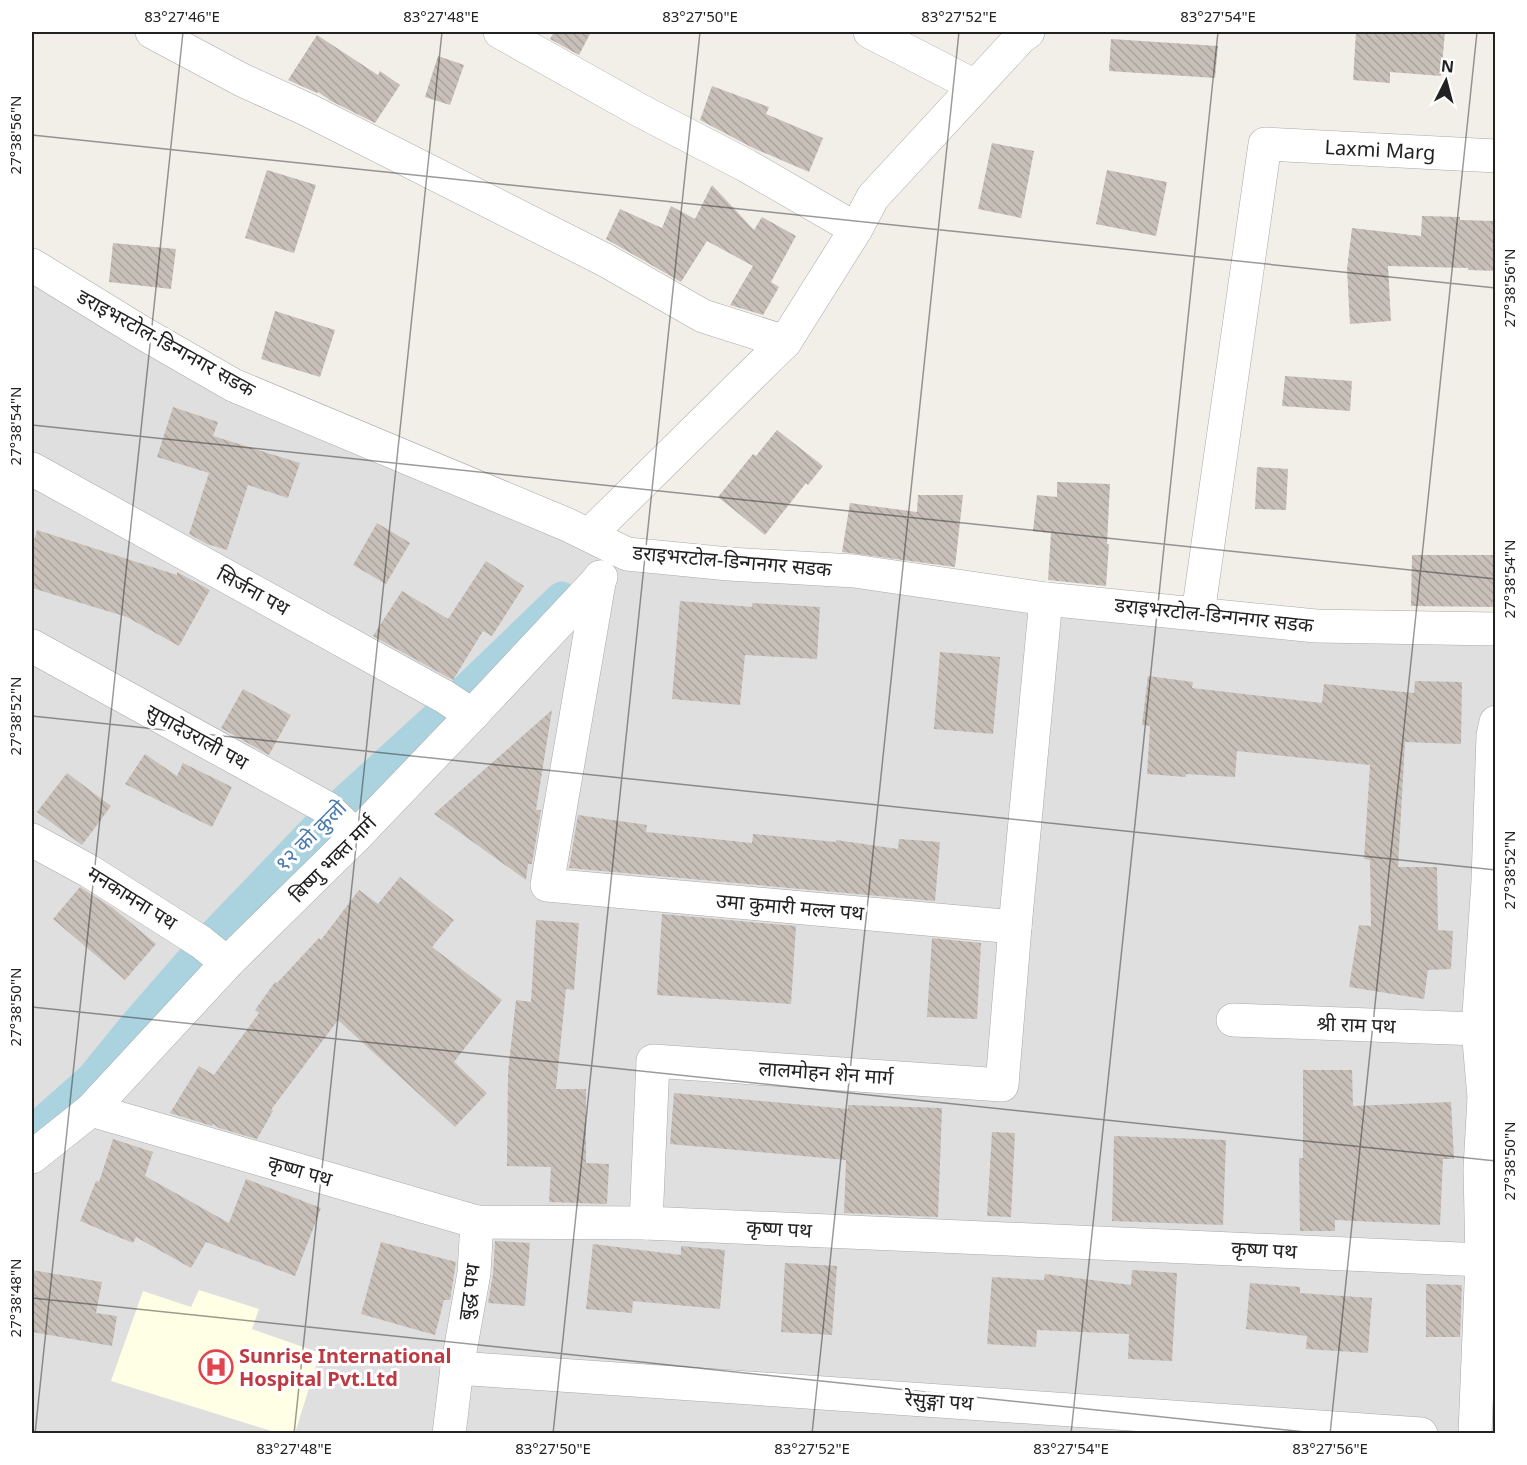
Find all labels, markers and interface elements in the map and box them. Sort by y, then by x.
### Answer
text: 83°27'46"E [144,6,220,26]
text: 83°27'48"E [403,6,479,26]
text: 83°27'50"E [662,6,738,26]
text: 83°27'52"E [921,6,997,26]
text: 83°27'54"E [1180,6,1256,26]
north arrow [1416,51,1476,111]
text: N [1440,54,1455,78]
text: 27°38'56"N [5,96,25,174]
street label: Laxmi Marg [1324,133,1436,166]
text: 27°38'56"N [1499,249,1519,327]
street label: डराइभरटोल-डिन्गनगर सडक [72,282,261,403]
text: 27°38'54"N [5,387,25,465]
street label: डराइभरटोल-डिन्गनगर सडक [630,538,833,583]
text: 27°38'54"N [1499,540,1519,618]
street label: सिर्जना पथ [212,560,295,622]
street label: डराइभरटोल-डिन्गनगर सडक [1112,591,1315,638]
text: 27°38'52"N [5,677,25,755]
street label: सुपादेउराली पथ [141,697,254,776]
water label: १२ को कुलो [269,793,352,877]
street label: बिष्णु भक्त मार्ग [283,809,383,908]
text: 27°38'52"N [1499,831,1519,909]
street label: मनकामना पथ [82,859,183,936]
street label: उमा कुमारी मल्ल पथ [715,887,866,927]
text: 27°38'50"N [5,968,25,1046]
street label: श्री राम पथ [1316,1010,1397,1039]
street label: लालमोहन शेन मार्ग [758,1054,895,1091]
text: 27°38'50"N [1499,1122,1519,1200]
street label: कृष्ण पथ [265,1149,337,1193]
street label: कृष्ण पथ [746,1213,814,1244]
street label: कृष्ण पथ [1231,1234,1299,1265]
text: 27°38'48"N [5,1259,25,1337]
street label: बुद्ध पथ [451,1261,486,1322]
place label: Sunrise International Hospital Pvt.Ltd [239,1342,452,1392]
hospital icon: Sunrise International Hospital Pvt.Ltd [198,1349,234,1385]
street label: रेसुङ्गा पथ [903,1385,976,1416]
text: 83°27'48"E [256,1438,332,1458]
text: 83°27'50"E [515,1438,591,1458]
text: 83°27'52"E [774,1438,850,1458]
text: 83°27'54"E [1033,1438,1109,1458]
text: 83°27'56"E [1292,1438,1368,1458]

